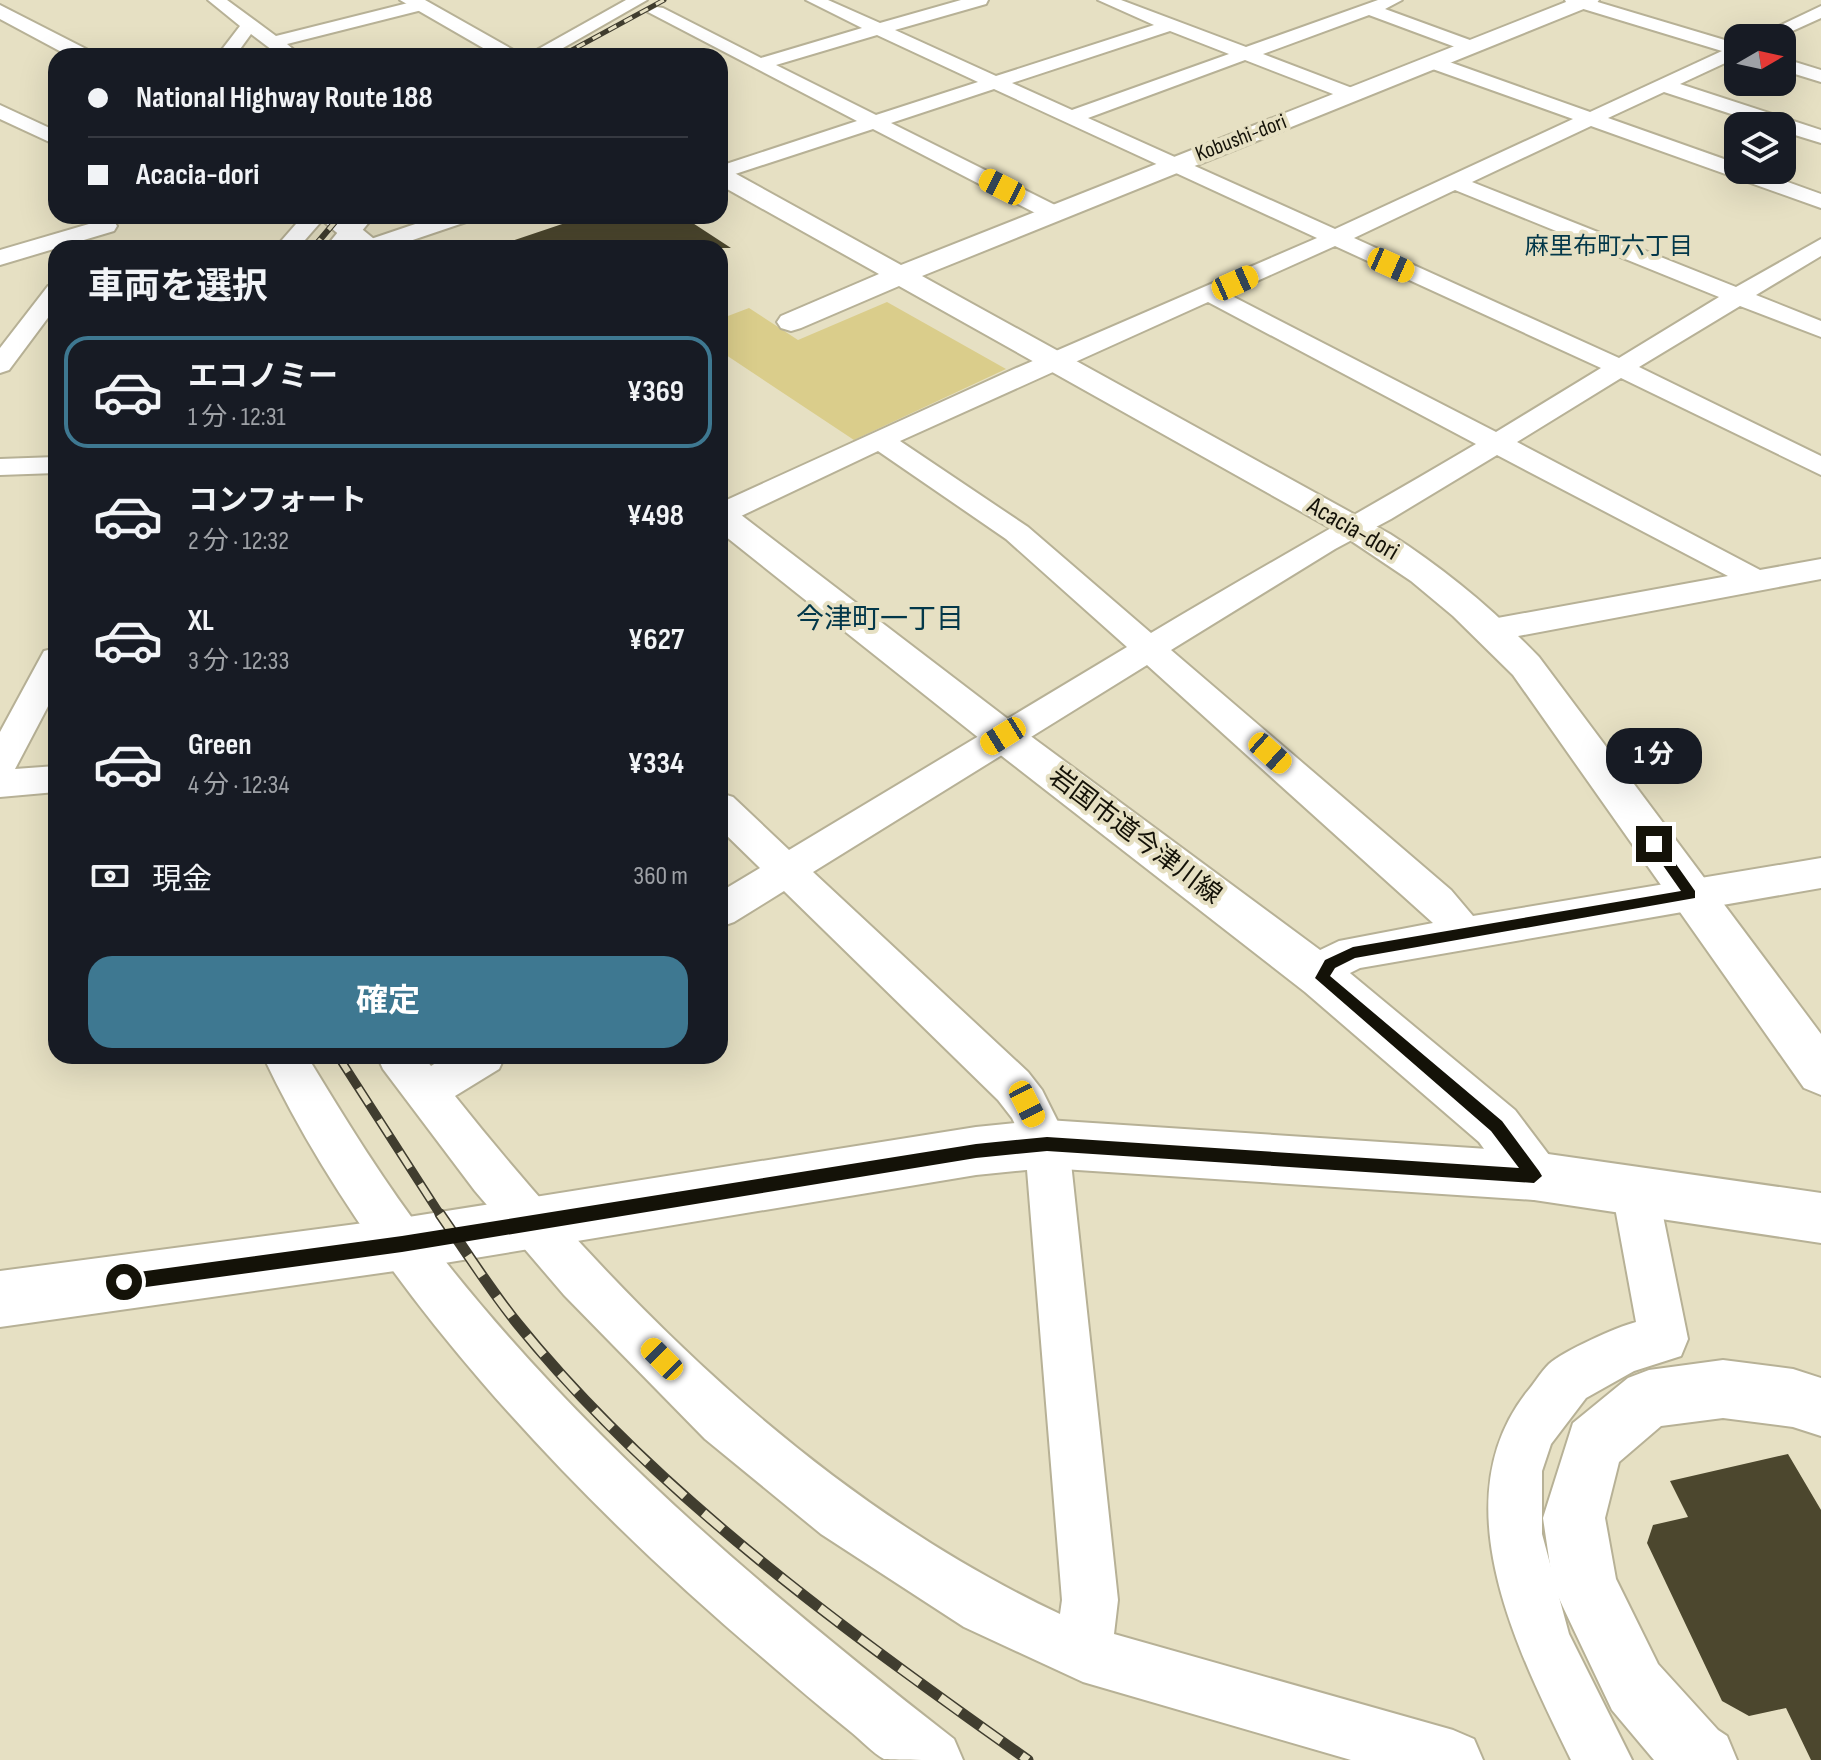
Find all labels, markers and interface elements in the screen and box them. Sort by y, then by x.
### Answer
north arrow [1724,24,1796,96]
map controls [1724,24,1796,184]
text: National Highway Route 188 [136,80,433,116]
street label: Kobushi-dori [1192,108,1290,168]
button: layers [1724,112,1796,184]
text: Acacia-dori [136,157,259,193]
car [975,165,1029,209]
district label: 麻里布町六丁目 [1525,232,1693,261]
car [1364,244,1418,286]
car [1208,262,1262,304]
text: 車両を選択 [88,266,268,309]
icon: car [92,356,164,428]
text: エコノミー [188,359,338,395]
text: ¥369 [627,374,684,410]
text: 1 分 · 12:31 [188,402,286,433]
icon: car [92,480,164,552]
text: コンフォート [188,483,367,519]
street label: Acacia-dori [1301,490,1404,568]
text: ¥498 [627,498,684,534]
text: 2 分 · 12:32 [188,526,289,557]
text: XL [188,603,214,639]
district label: 今津町一丁目 [796,603,964,636]
icon: car [92,604,164,676]
text: ¥627 [628,622,684,658]
text: 3 分 · 12:33 [188,646,289,677]
car [976,713,1030,759]
text: Green [188,727,252,763]
icon: car [92,728,164,800]
car [1244,728,1296,778]
callout: 1 分 [1606,728,1702,784]
text: 1 分 [1634,740,1674,771]
text: ¥334 [628,746,684,782]
street label: 岩国市道今津川線 [1043,761,1227,911]
text: 4 分 · 12:34 [188,770,289,801]
route end [1636,826,1672,862]
icon: cash [88,854,132,898]
text: 360 m [633,861,688,892]
text: 現金 [152,862,212,898]
button: 確定 [88,956,688,1048]
car [1005,1077,1049,1131]
route start [106,1264,142,1300]
car [637,1334,687,1384]

